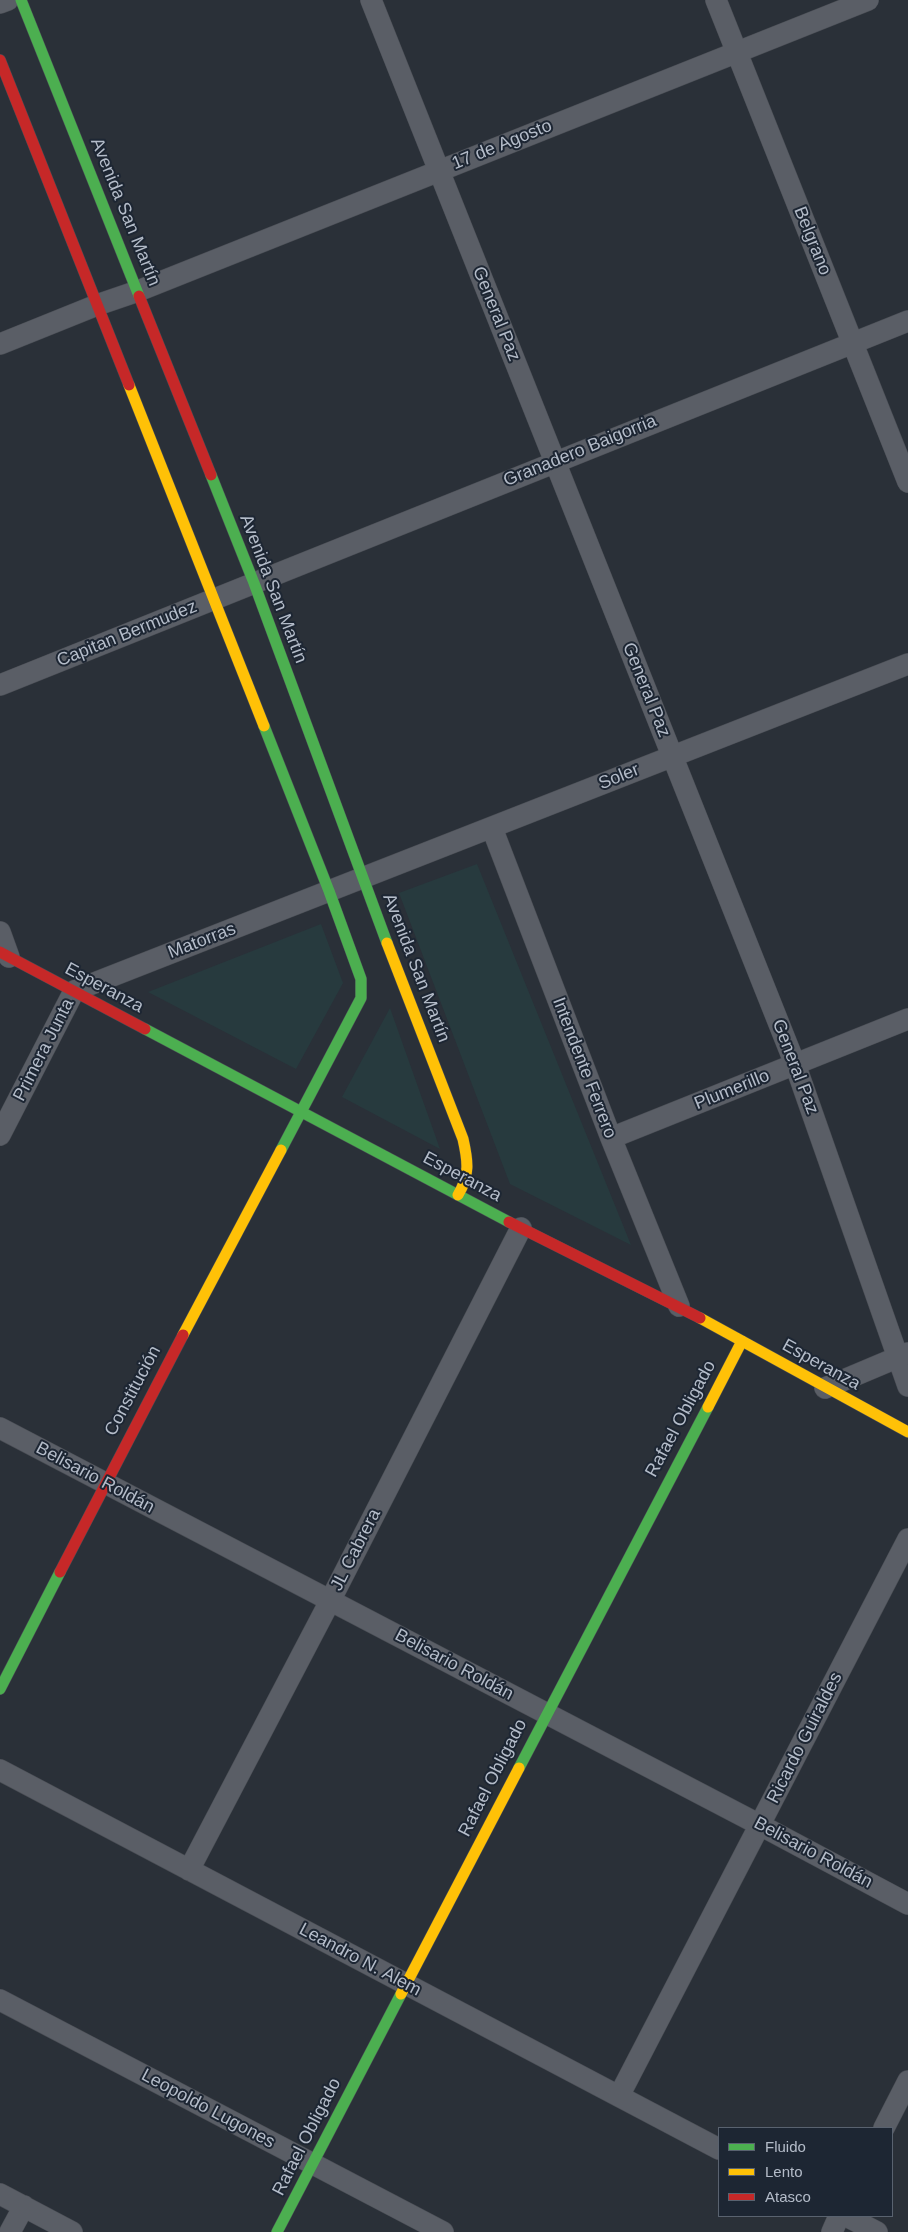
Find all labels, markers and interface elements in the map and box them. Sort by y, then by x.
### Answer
street label: 17 de Agosto [449,115,555,175]
street label: Avenida San Martín [85,135,165,289]
street label: Belgrano [788,204,836,278]
street label: General Paz [467,264,525,364]
street label: Granadero Baigorria [500,410,660,492]
street label: Avenida San Martín [235,511,311,667]
street label: Capitan Bermudez [54,596,200,672]
street label: General Paz [617,640,675,740]
street label: Soler [595,759,643,795]
street label: Avenida San Martín [378,890,454,1046]
street label: Matorras [165,918,239,964]
street label: Esperanza [61,958,147,1018]
street label: Primera Junta [9,995,79,1105]
street label: Intendente Ferrero [547,995,621,1141]
street label: General Paz [767,1016,823,1118]
street label: Plumerillo [691,1065,773,1115]
street label: Esperanza [419,1147,505,1207]
street label: Esperanza [778,1335,864,1395]
street label: Constitución [100,1342,166,1440]
street label: Rafael Obligado [641,1357,721,1481]
street label: Belisario Roldán [32,1438,158,1518]
street label: JL Cabrera [326,1505,386,1595]
street label: Belisario Roldán [391,1625,517,1705]
street label: Ricardo Guiraldes [763,1669,847,1807]
street label: Rafael Obligado [454,1716,532,1840]
street label: Belisario Roldán [750,1813,876,1893]
street label: Leandro N. Alem [295,1919,425,2001]
street label: Leopoldo Lugones [138,2065,278,2153]
street label: Rafael Obligado [268,2075,346,2199]
legend [718,2127,893,2217]
text: Fluido [765,2138,806,2155]
text: Lento [765,2163,803,2180]
text: Atasco [765,2188,811,2205]

